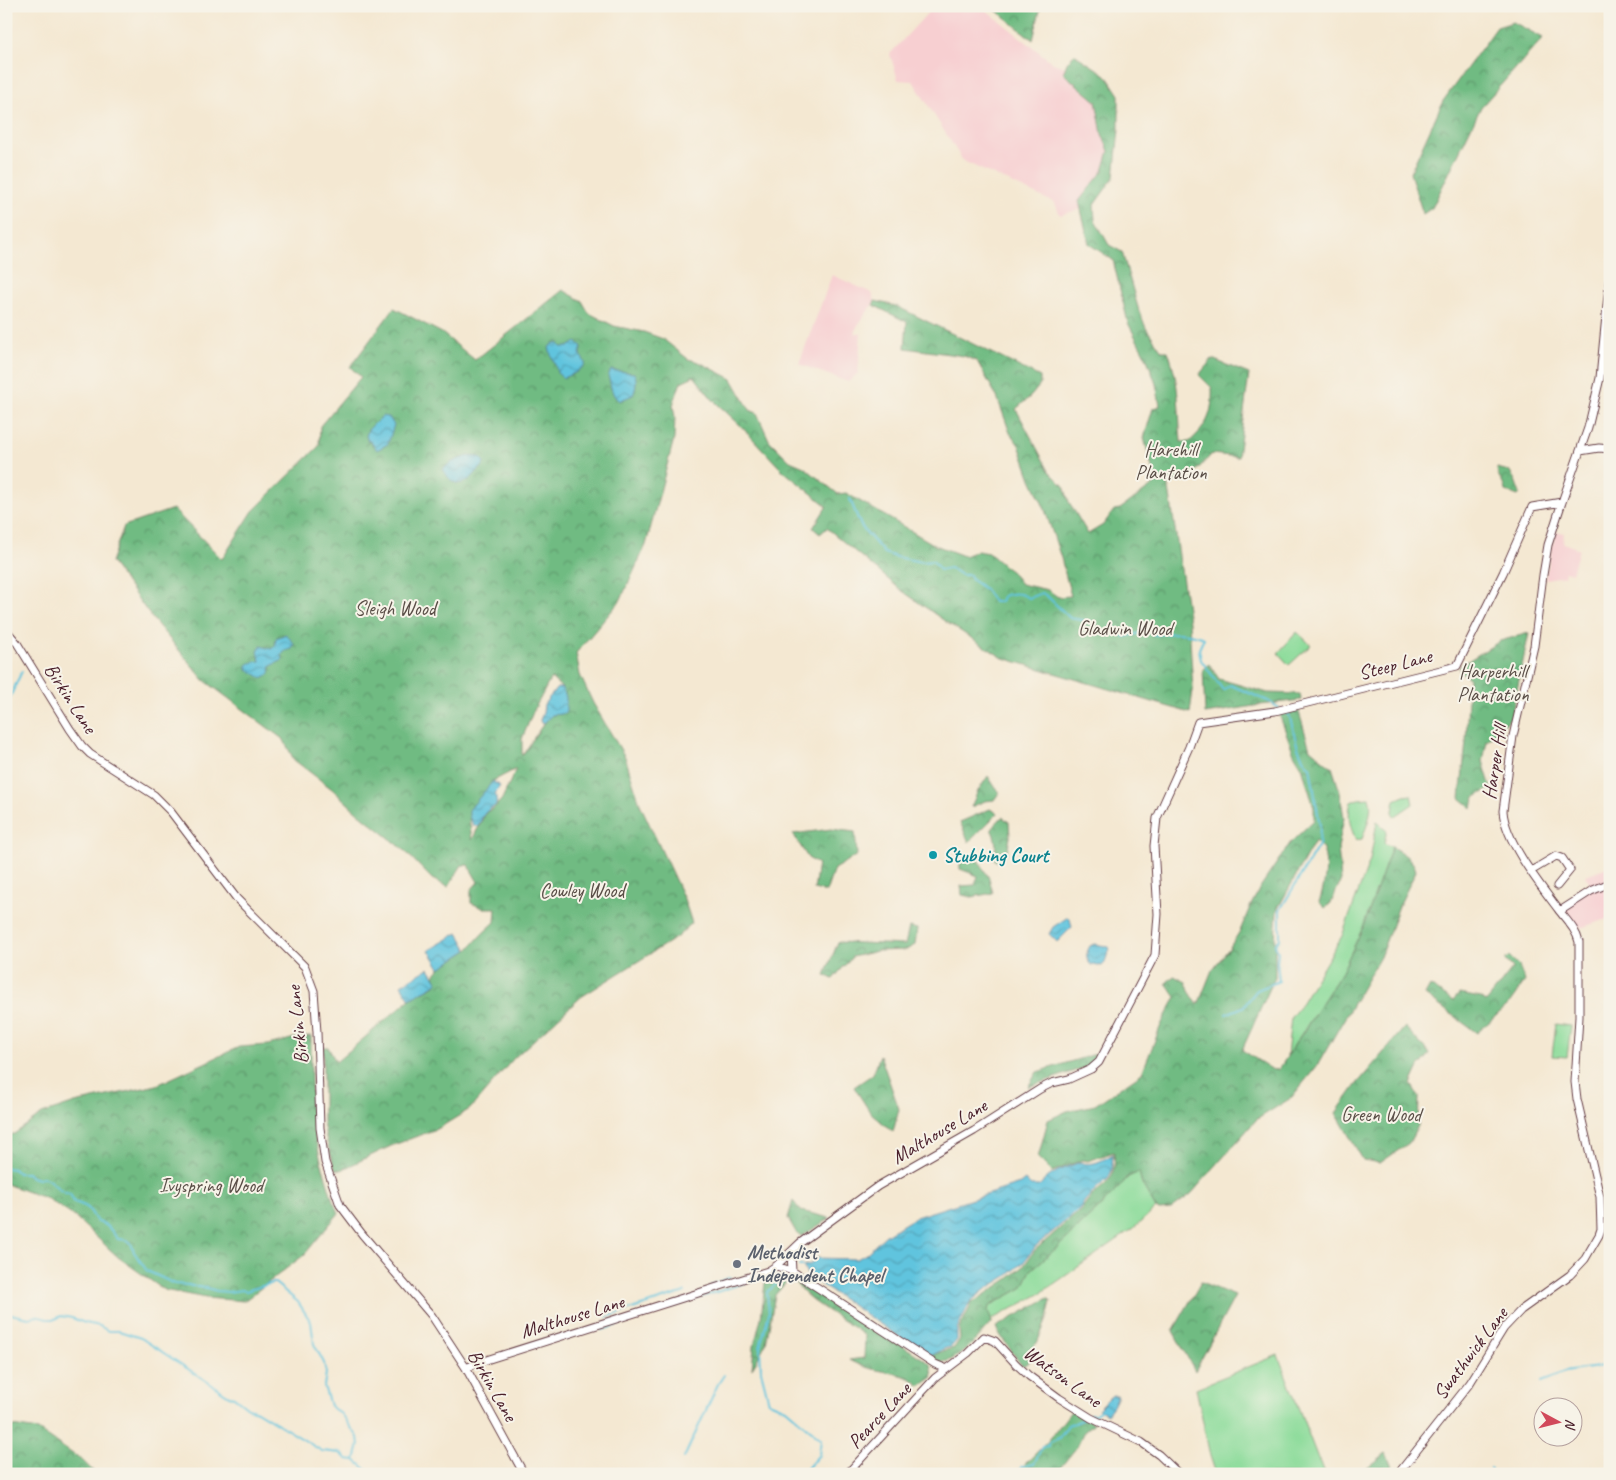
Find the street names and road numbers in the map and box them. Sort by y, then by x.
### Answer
street label: Steep Lane [1356,643,1436,686]
street label: Birkin Lane [39,658,103,739]
street label: Harper Hill [1476,719,1513,801]
street label: Birkin Lane [281,983,314,1065]
street label: Malthouse Lane [887,1092,993,1170]
street label: Malthouse Lane [517,1288,628,1344]
street label: Swathwick Lane [1428,1301,1514,1404]
street label: Watson Lane [1019,1340,1108,1414]
street label: Birkin Lane [462,1345,524,1427]
street label: Pearce Lane [842,1376,917,1454]

